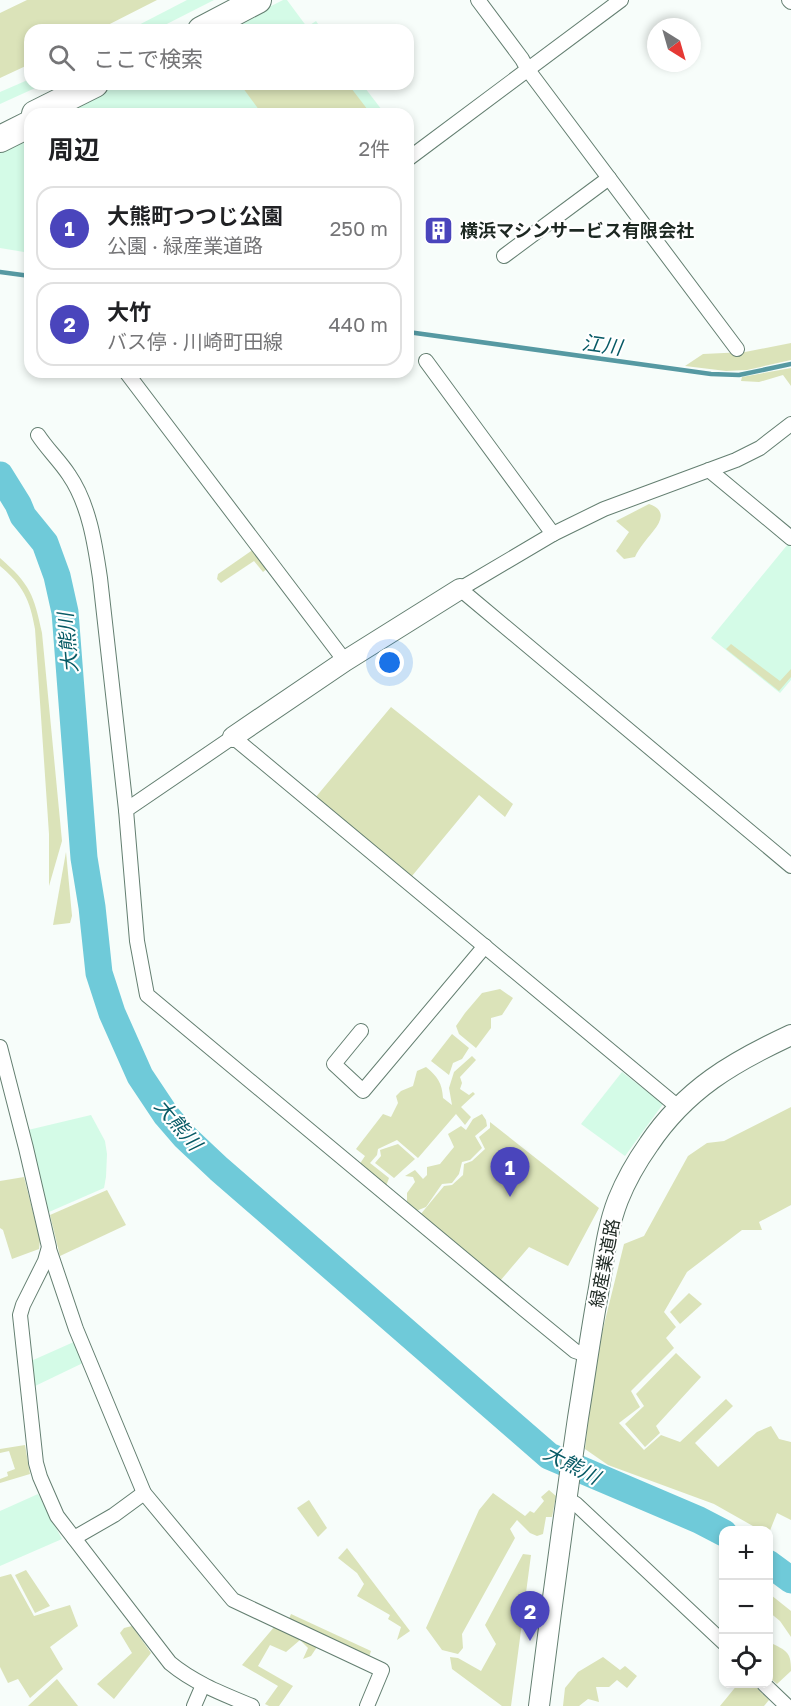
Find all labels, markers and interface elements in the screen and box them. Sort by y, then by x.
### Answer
north arrow [647,18,701,72]
search box [24,24,414,90]
icon: search [45,41,78,74]
text: ここで検索 [93,45,203,72]
text: 周辺 [48,134,100,165]
text: 2件 [358,136,390,160]
text: 大熊町つつじ公園 [107,202,283,229]
building icon: 横浜マシンサービス有限会社 [423,214,455,246]
text: 1 [64,216,75,240]
text: 250 m [330,216,388,240]
place label: 横浜マシンサービス有限会社 [460,219,694,241]
text: 公園 · 緑産業道路 [107,233,263,257]
text: 大竹 [107,298,151,325]
text: 2 [63,312,76,336]
text: 440 m [329,312,388,336]
text: バス停 · 川崎町田線 [107,329,283,353]
water label: 江川 [581,329,625,359]
water label: 大熊川 [52,610,82,674]
your location [375,648,404,677]
water label: 大熊川 [151,1093,209,1156]
pin: 1 [490,1148,530,1197]
street label: 緑産業道路 [585,1217,623,1309]
water label: 大熊川 [540,1440,606,1489]
map controls [719,1526,773,1688]
button: + [719,1526,773,1580]
button: − [719,1580,773,1634]
pin: 2 [510,1592,550,1641]
button: locate [719,1634,773,1688]

